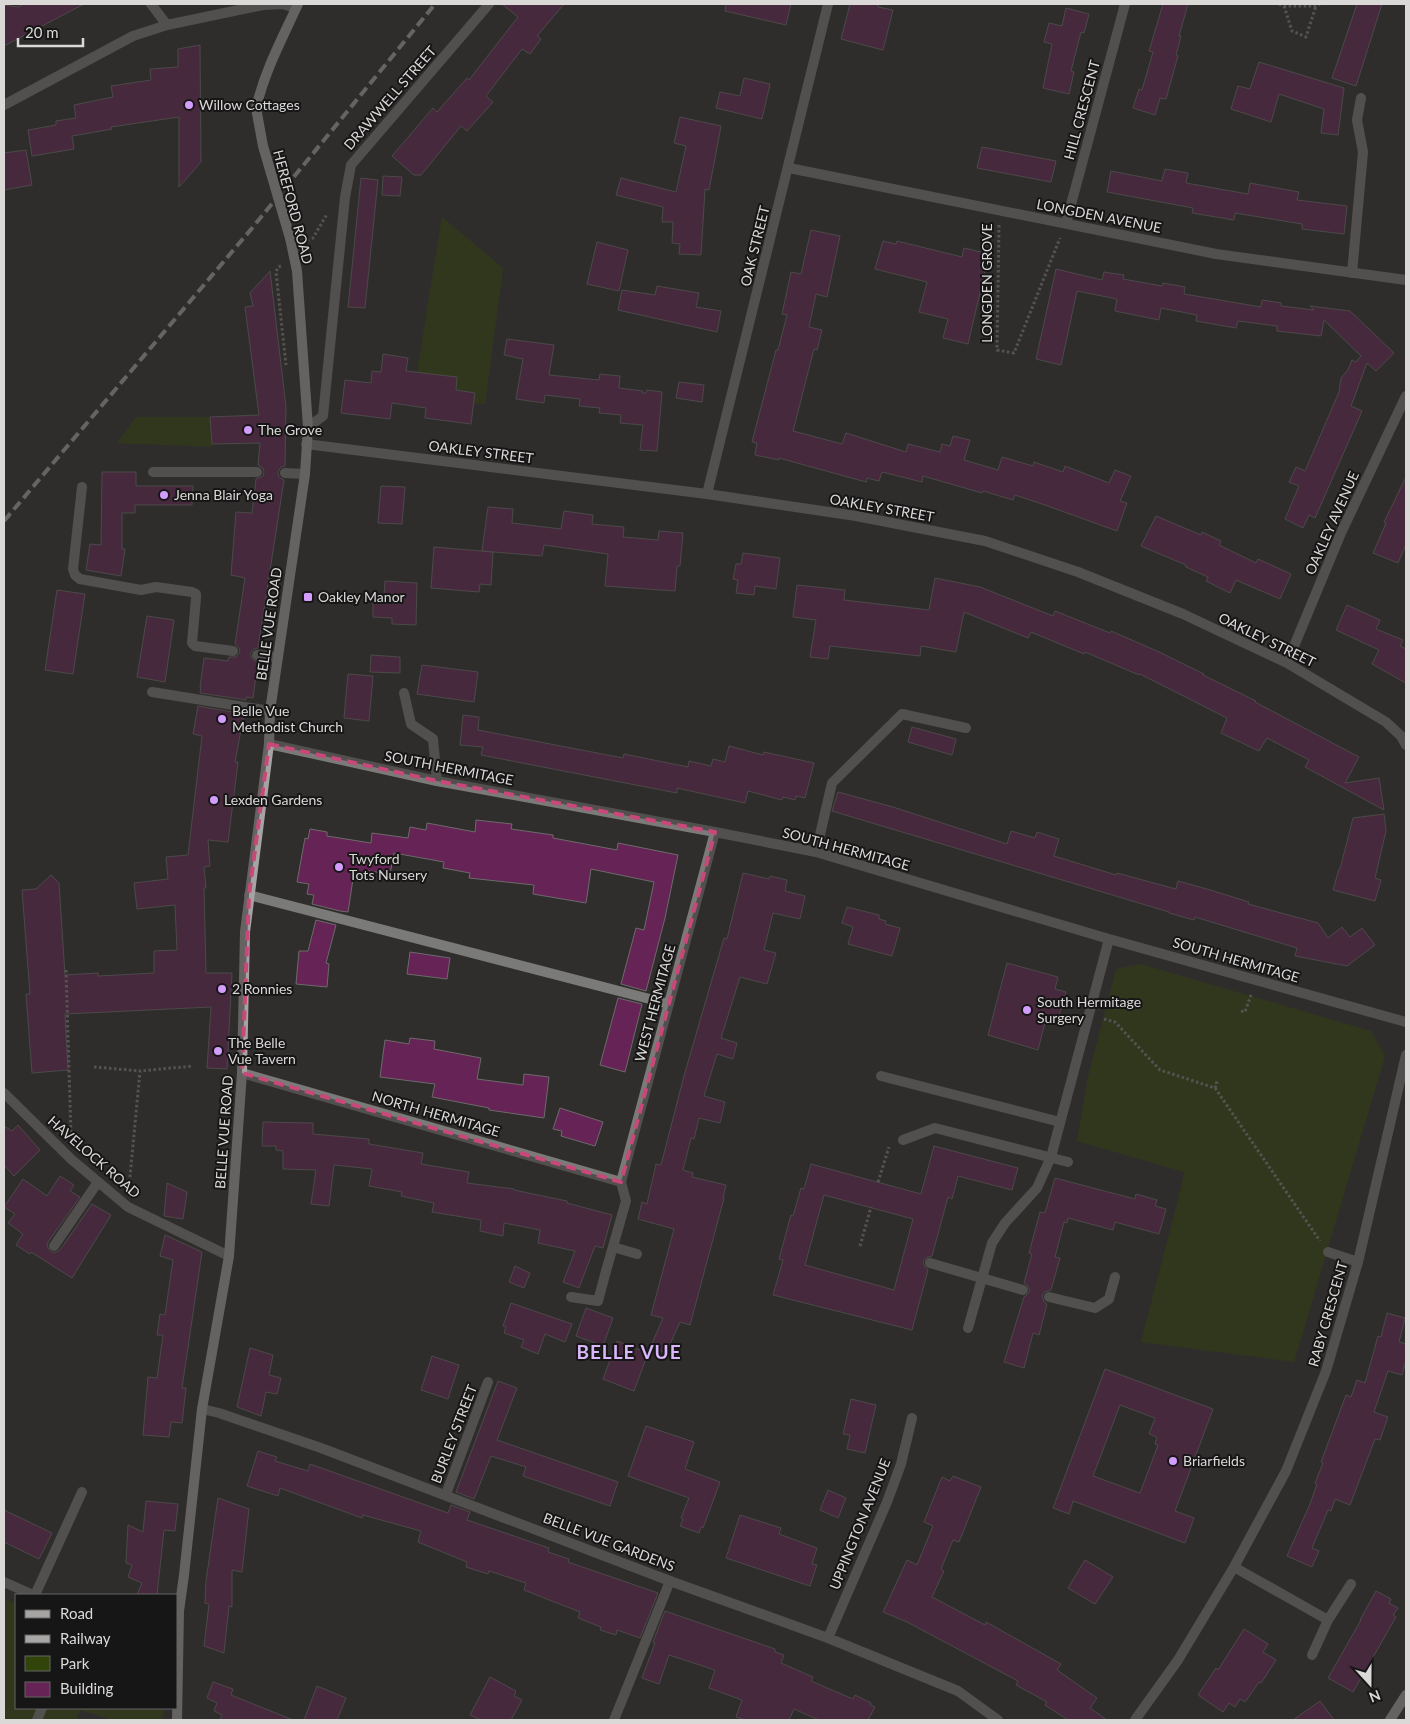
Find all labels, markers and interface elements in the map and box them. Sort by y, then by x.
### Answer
scale bar [18,15,82,47]
text: 20 m [25,23,59,41]
street label: DRAWWELL STREET [340,42,440,153]
street label: HILL CRESCENT [1060,58,1103,162]
place label: Willow Cottages [199,96,300,113]
marker: Willow Cottages [183,99,195,111]
street label: HEREFORD ROAD [270,148,317,266]
street label: LONGDEN AVENUE [1035,195,1163,236]
street label: OAK STREET [736,203,773,288]
street label: LONGDEN GROVE [978,223,995,343]
place label: The Grove [258,421,322,438]
marker: The Grove [242,424,254,436]
street label: OAKLEY STREET [428,437,535,466]
street label: OAKLEY AVENUE [1301,468,1362,577]
place label: Jenna Blair Yoga [174,486,273,503]
marker: Jenna Blair Yoga [158,489,170,501]
street label: OAKLEY STREET [829,490,936,525]
street label: BELLE VUE ROAD [252,566,285,681]
place label: Oakley Manor [318,588,405,605]
marker: Oakley Manor [302,591,314,603]
street label: OAKLEY STREET [1216,609,1319,671]
place label: Belle Vue Methodist Church [232,702,343,735]
marker: Belle Vue Methodist Church [216,713,228,725]
street label: SOUTH HERMITAGE [383,747,515,788]
place label: Lexden Gardens [224,791,322,808]
marker: Lexden Gardens [208,794,220,806]
street label: SOUTH HERMITAGE [781,823,912,874]
place label: Twyford Tots Nursery [349,850,428,883]
marker: Twyford Tots Nursery [333,861,345,873]
street label: SOUTH HERMITAGE [1171,933,1301,986]
street label: WEST HERMITAGE [631,942,678,1063]
place label: 2 Ronnies [232,980,292,997]
marker: 2 Ronnies [216,983,228,995]
place label: South Hermitage Surgery [1037,993,1141,1026]
marker: South Hermitage Surgery [1021,1004,1033,1016]
place label: The Belle Vue Tavern [228,1034,296,1067]
marker: The Belle Vue Tavern [212,1045,224,1057]
street label: BELLE VUE ROAD [211,1075,236,1189]
street label: NORTH HERMITAGE [370,1087,502,1140]
street label: HAVELOCK ROAD [45,1112,144,1201]
street label: RABY CRESCENT [1304,1258,1351,1369]
district label: BELLE VUE [576,1340,682,1363]
street label: BURLEY STREET [427,1381,480,1486]
place label: Briarfields [1183,1452,1245,1469]
marker: Briarfields [1167,1455,1179,1467]
street label: UPPINGTON AVENUE [825,1456,894,1592]
street label: BELLE VUE GARDENS [541,1509,677,1574]
legend [15,1594,178,1709]
text: Road [60,1604,93,1622]
text: Railway [60,1629,111,1647]
text: Park [60,1654,90,1672]
north arrow [1345,1659,1395,1709]
text: Building [60,1679,113,1697]
text: N [1367,1687,1383,1706]

